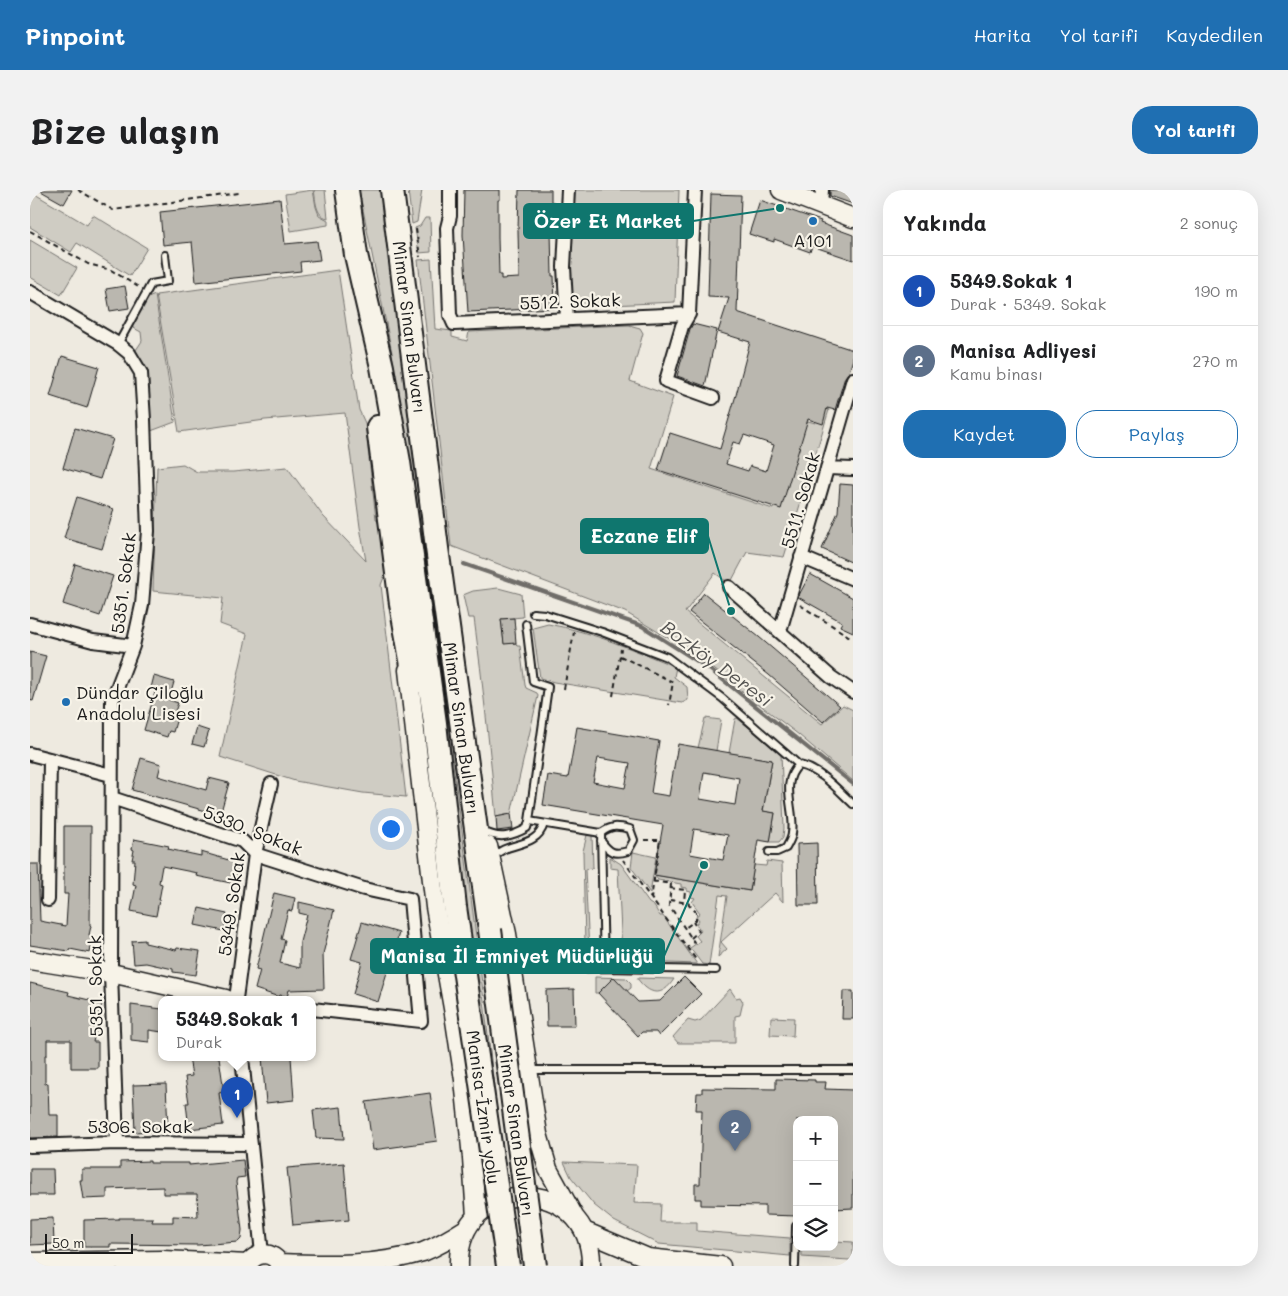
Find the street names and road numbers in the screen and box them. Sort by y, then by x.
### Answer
street label: Mimar Sinan Bulvarı [388,239,432,415]
street label: 5512. Sokak [519,287,621,315]
street label: 5511. Sokak [775,449,825,551]
street label: 5351. Sokak [105,531,141,635]
street label: Mimar Sinan Bulvarı [438,640,486,816]
street label: 5330. Sokak [200,799,306,861]
street label: 5349. Sokak [212,851,250,957]
street label: 5351. Sokak [82,935,108,1037]
street label: Manisa-İzmir yolu [461,1028,507,1186]
street label: Mimar Sinan Bulvarı [493,1042,541,1218]
street label: 5306. Sokak [87,1114,193,1138]

